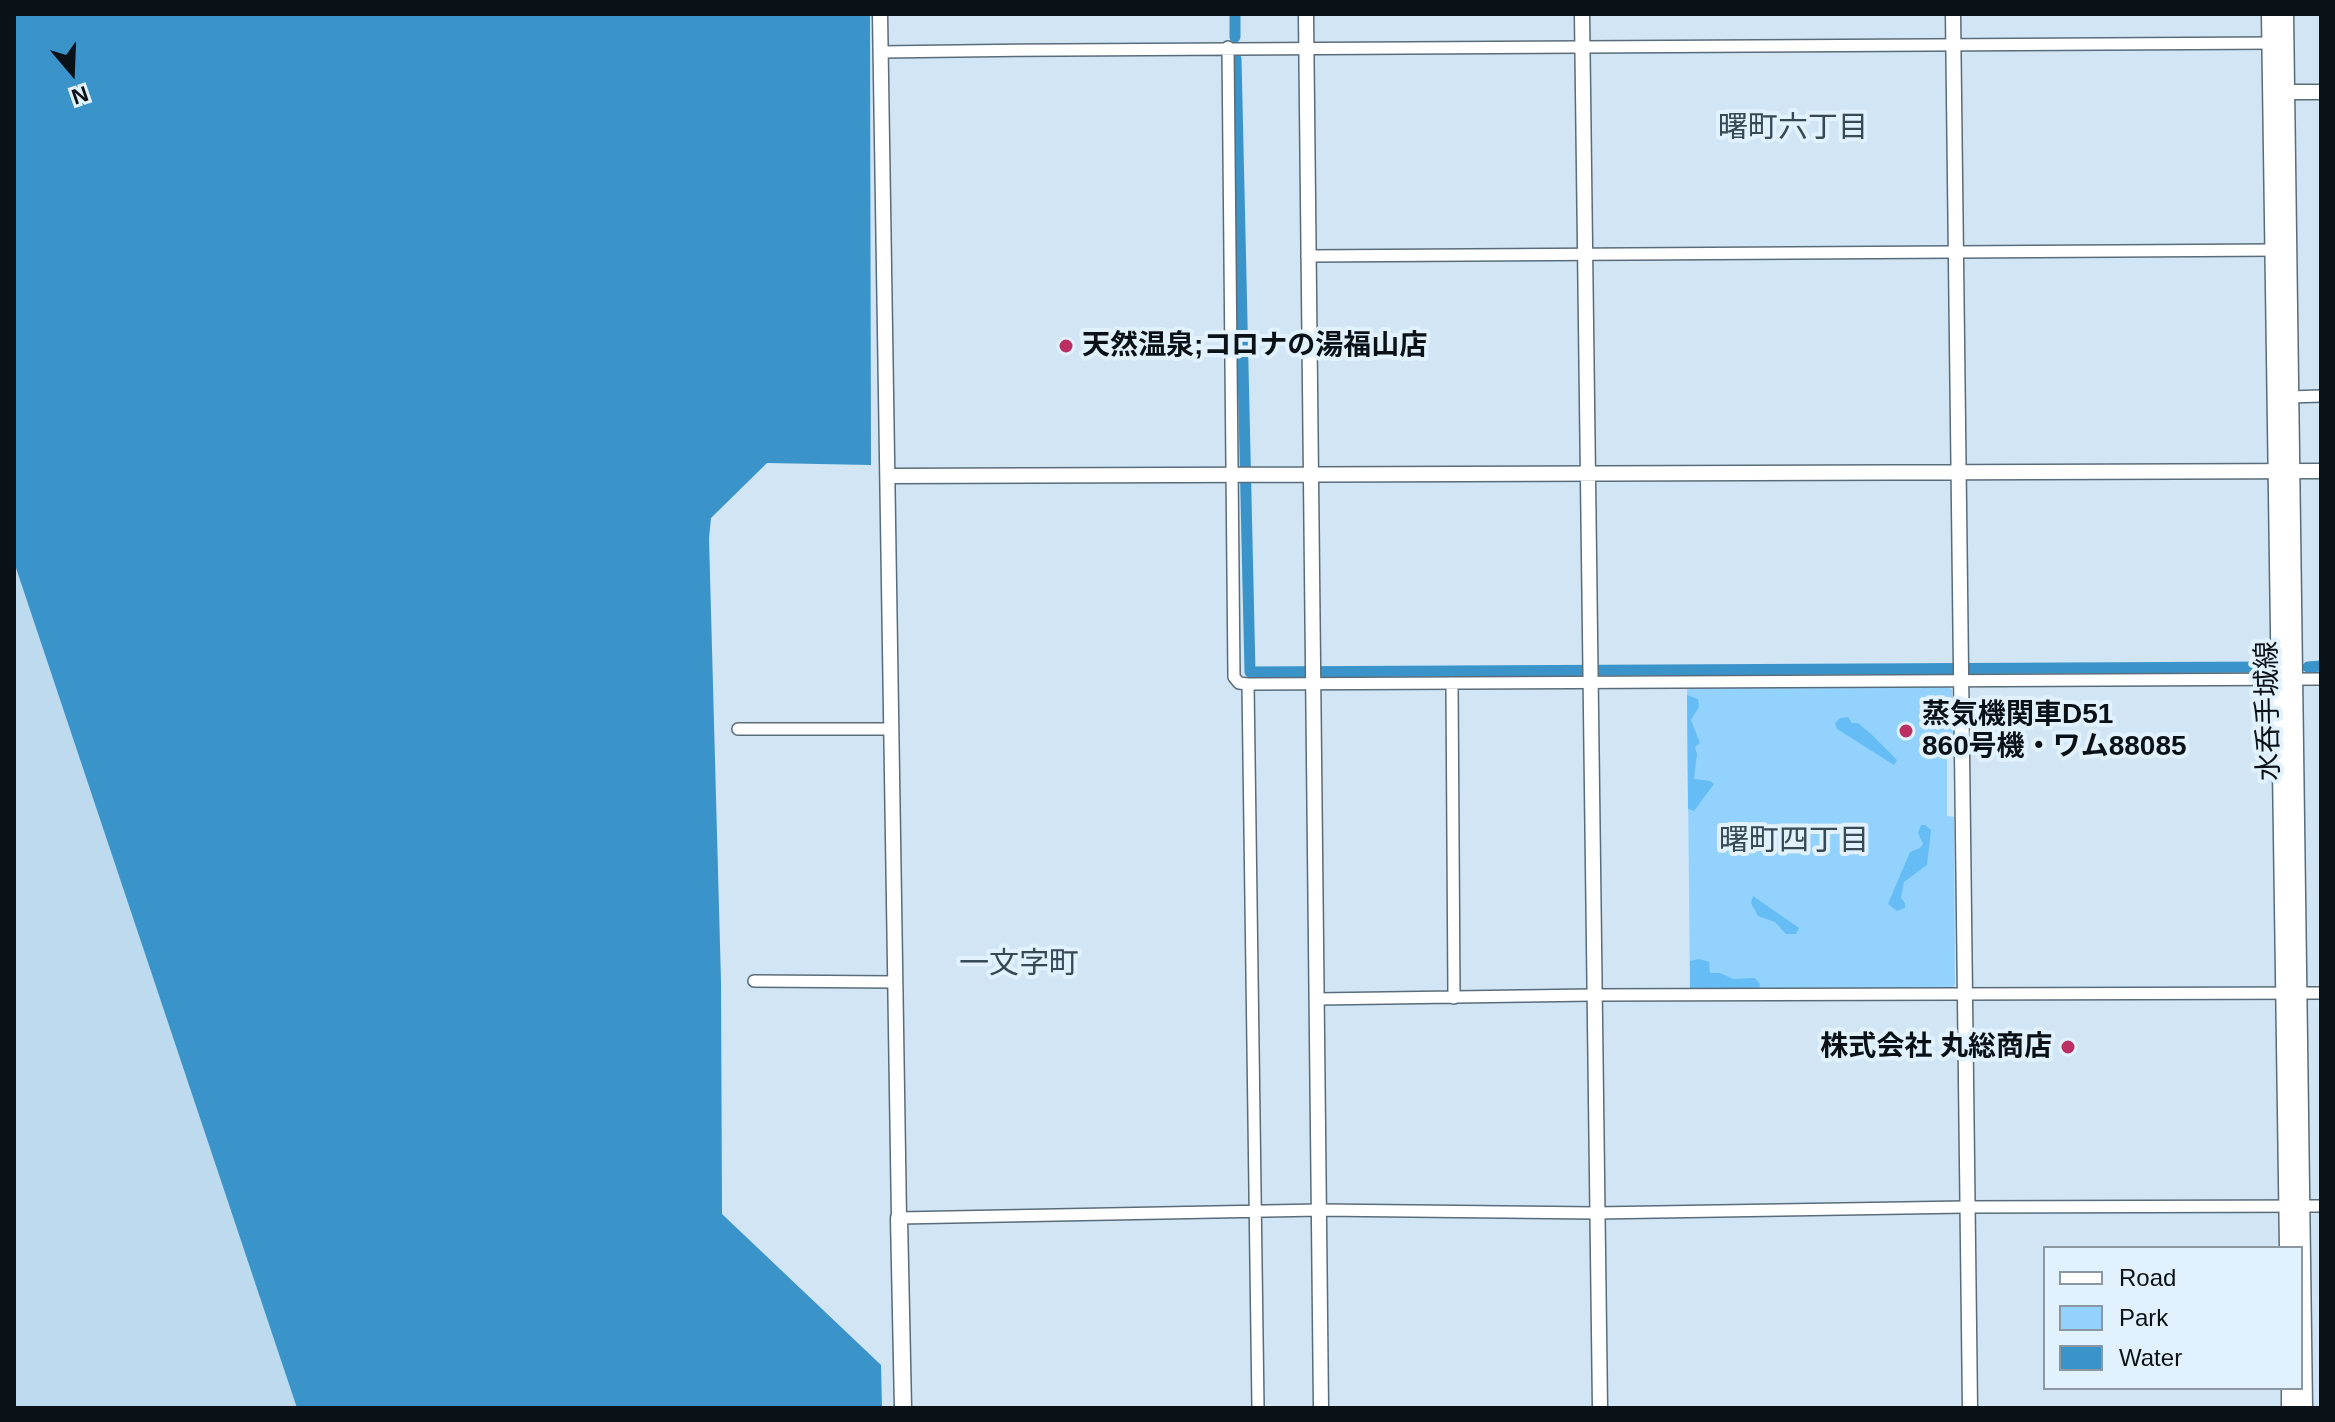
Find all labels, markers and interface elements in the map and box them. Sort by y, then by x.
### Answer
north arrow [32,32,112,112]
text: N [68,81,92,110]
district label: 曙町六丁目 [1718,111,1868,147]
place label: 天然温泉;コロナの湯福山店 [1082,329,1427,363]
marker: 天然温泉;コロナの湯福山店 [1057,337,1075,355]
street label: 水呑手城線 [2251,641,2287,781]
place label: 蒸気機関車D51 860号機・ワム88085 [1922,698,2187,764]
marker: 蒸気機関車D51 860号機・ワム88085 [1897,722,1915,740]
district label: 曙町四丁目 [1719,824,1869,860]
district label: 一文字町 [959,947,1079,983]
place label: 株式会社 丸総商店 [1820,1030,2052,1064]
marker: 株式会社 丸総商店 [2059,1038,2077,1056]
legend [2043,1246,2303,1390]
text: Road [2119,1264,2176,1291]
text: Park [2119,1304,2168,1331]
text: Water [2119,1344,2182,1371]

